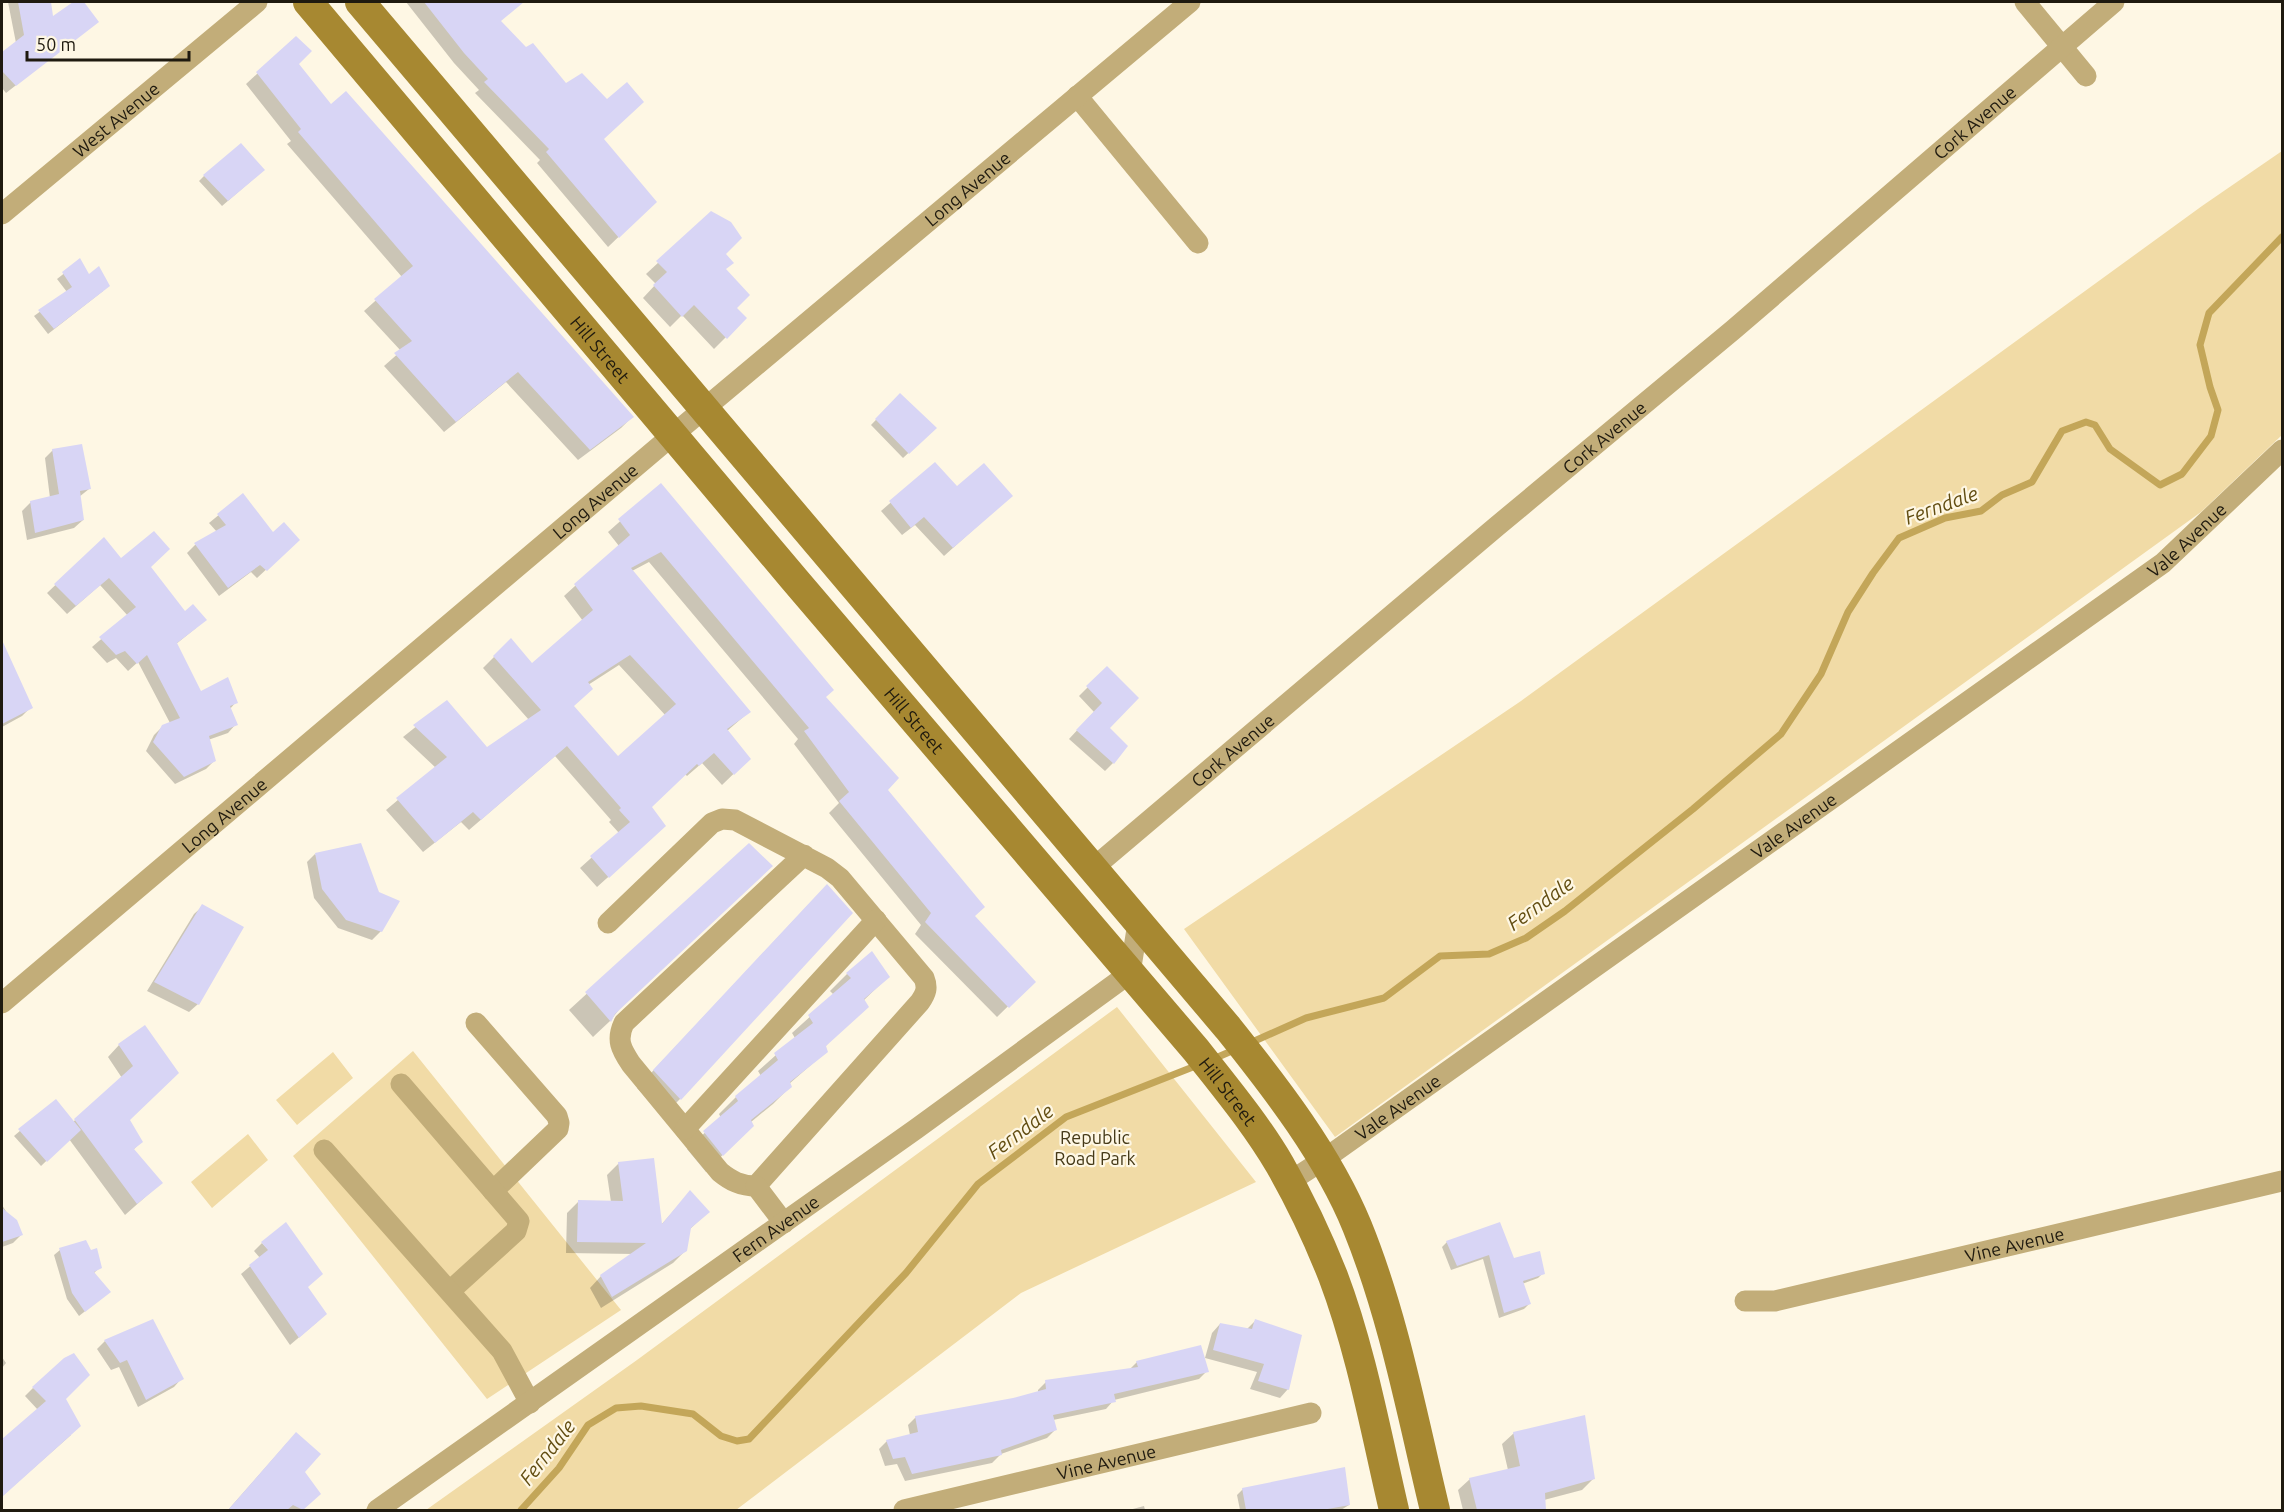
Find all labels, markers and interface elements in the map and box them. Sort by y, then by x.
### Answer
scale bar [27,24,189,62]
text: 50 m [36,34,76,54]
street label: West Avenue [69,78,163,161]
street label: Cork Avenue [1929,81,2020,163]
street label: Long Avenue [921,147,1014,230]
street label: Hill Street [567,312,634,387]
street label: Cork Avenue [1558,397,1650,477]
street label: Long Avenue [548,459,642,543]
water label: Ferndale [1901,481,1981,529]
street label: Vale Avenue [2143,499,2230,581]
street label: Hill Street [881,683,948,757]
street label: Cork Avenue [1187,709,1278,791]
street label: Long Avenue [178,773,271,857]
street label: Vale Avenue [1747,788,1840,863]
water label: Ferndale [1502,871,1578,935]
street label: Hill Street [1196,1053,1261,1129]
street label: Vale Avenue [1351,1070,1444,1144]
water label: Ferndale [983,1099,1057,1163]
park label: Republic Road Park [1054,1127,1136,1168]
street label: Fern Avenue [728,1191,823,1266]
street label: Vine Avenue [1963,1223,2066,1266]
water label: Ferndale [514,1415,580,1489]
street label: Vine Avenue [1055,1440,1158,1483]

